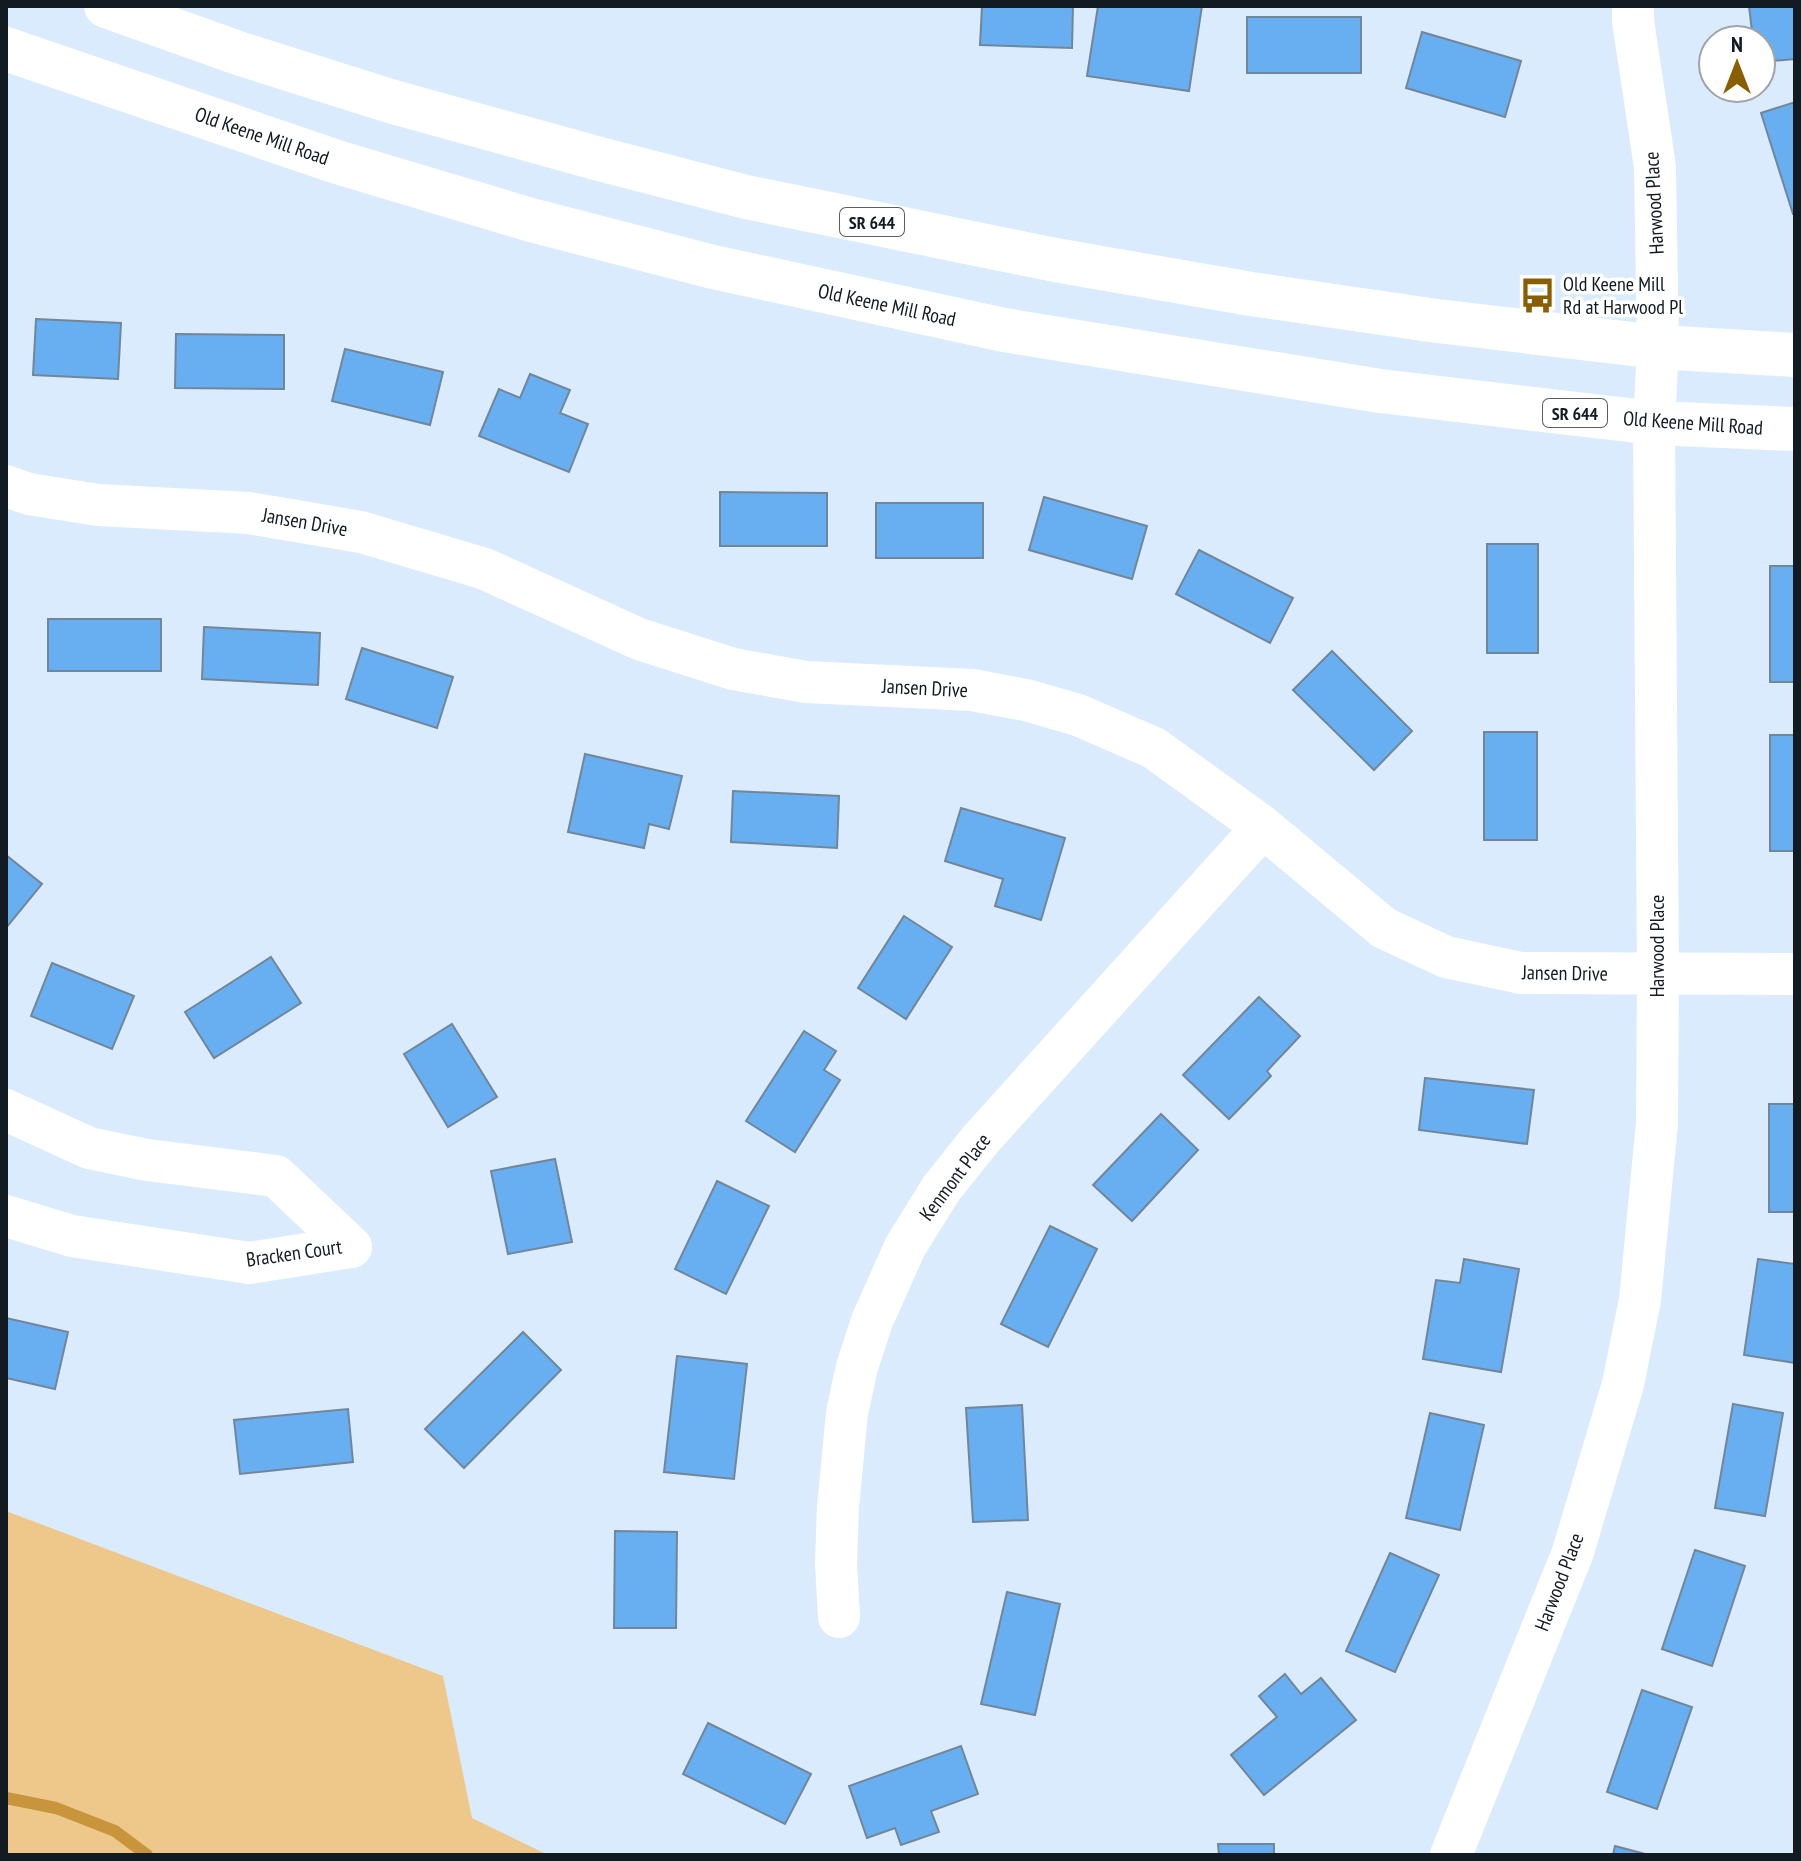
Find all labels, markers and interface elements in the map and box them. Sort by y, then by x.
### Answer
north arrow [1697,24,1777,104]
text: N [1731,30,1743,58]
street label: Old Keene Mill Road [192,101,332,171]
street label: Harwood Place [1638,151,1670,255]
road number: SR 644 [840,208,904,236]
place label: Old Keene Mill Rd at Harwood Pl [1563,271,1683,320]
bus stop icon: Old Keene Mill Rd at Harwood Pl [1518,276,1556,314]
street label: Old Keene Mill Road [816,278,958,332]
road number: SR 644 [1543,399,1607,427]
street label: Old Keene Mill Road [1622,405,1764,441]
street label: Jansen Drive [259,502,350,542]
street label: Jansen Drive [880,673,969,703]
street label: Harwood Place [1644,895,1670,997]
street label: Jansen Drive [1521,959,1608,987]
street label: Kenmont Place [914,1128,996,1226]
street label: Bracken Court [245,1233,344,1273]
street label: Harwood Place [1528,1529,1590,1635]

